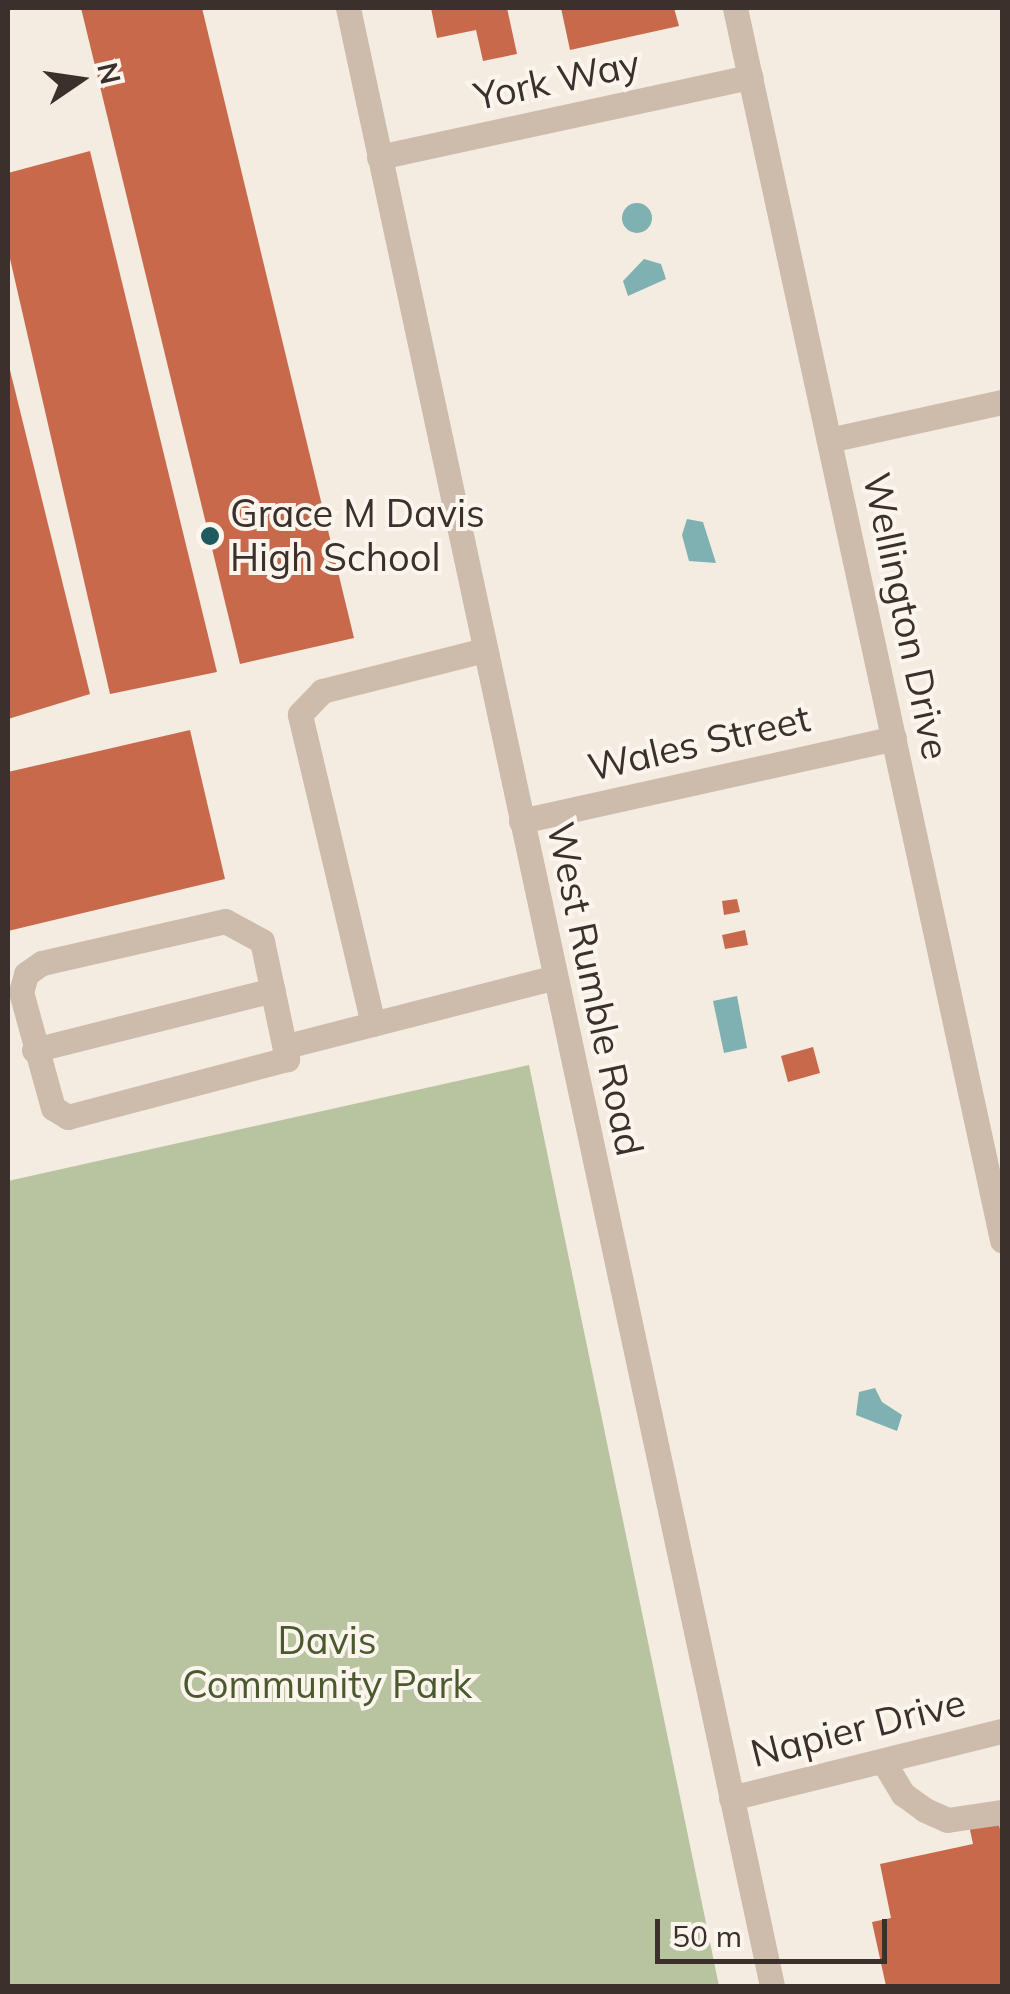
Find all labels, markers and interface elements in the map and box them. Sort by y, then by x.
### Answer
north arrow [30,30,130,130]
street label: York Way [470,40,644,120]
text: N [90,59,129,87]
street label: Wellington Drive [853,469,959,763]
place label: Grace M Davis High School [230,491,485,580]
marker: Grace M Davis High School [199,525,221,547]
street label: Wales Street [584,695,814,791]
street label: West Rumble Road [537,818,653,1160]
park label: Davis Community Park [182,1618,472,1708]
street label: Napier Drive [746,1679,970,1777]
scale bar [660,1899,892,1961]
text: 50 m [672,1917,742,1955]

